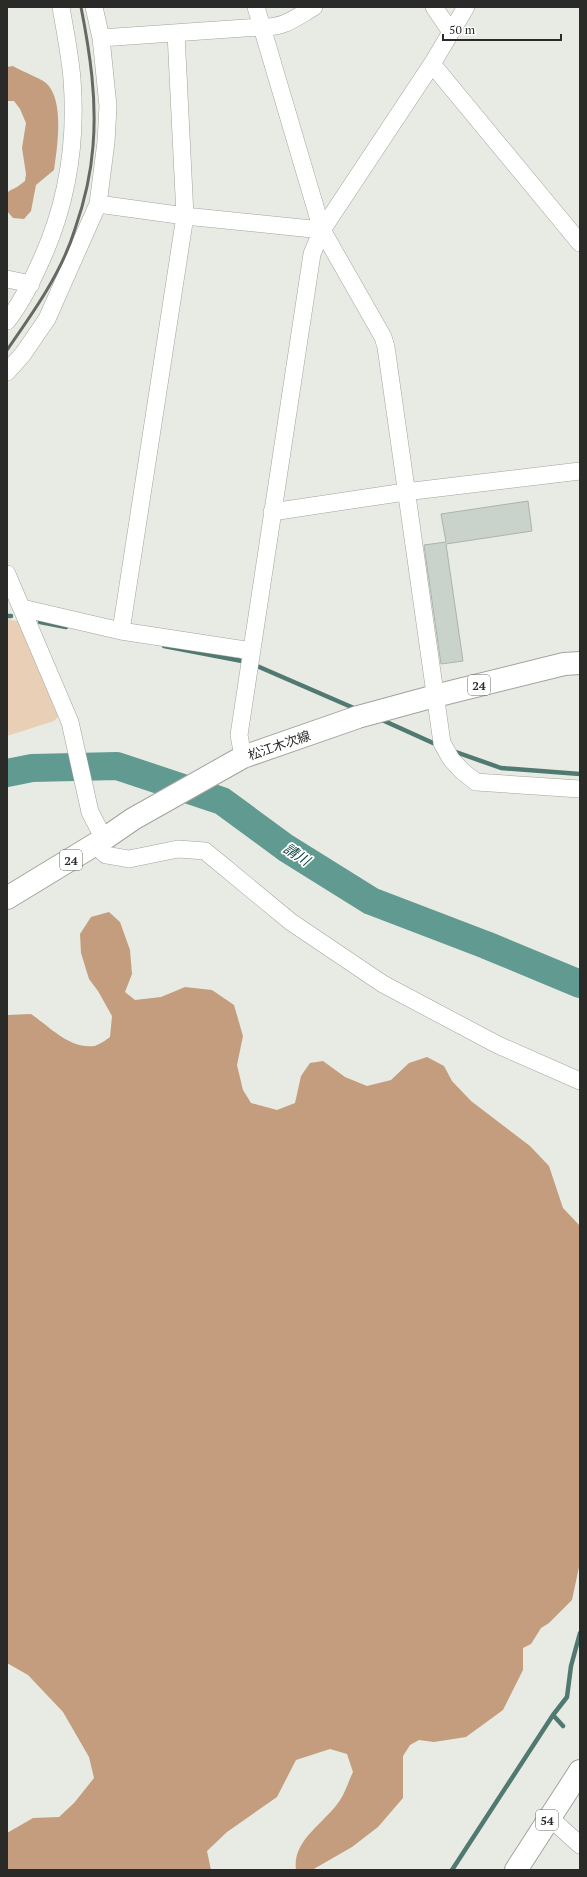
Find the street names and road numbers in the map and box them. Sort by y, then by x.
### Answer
road number: 24 [468,675,490,695]
street label: 松江木次線 [245,726,313,764]
road number: 24 [60,850,82,870]
road number: 54 [536,1810,558,1830]

